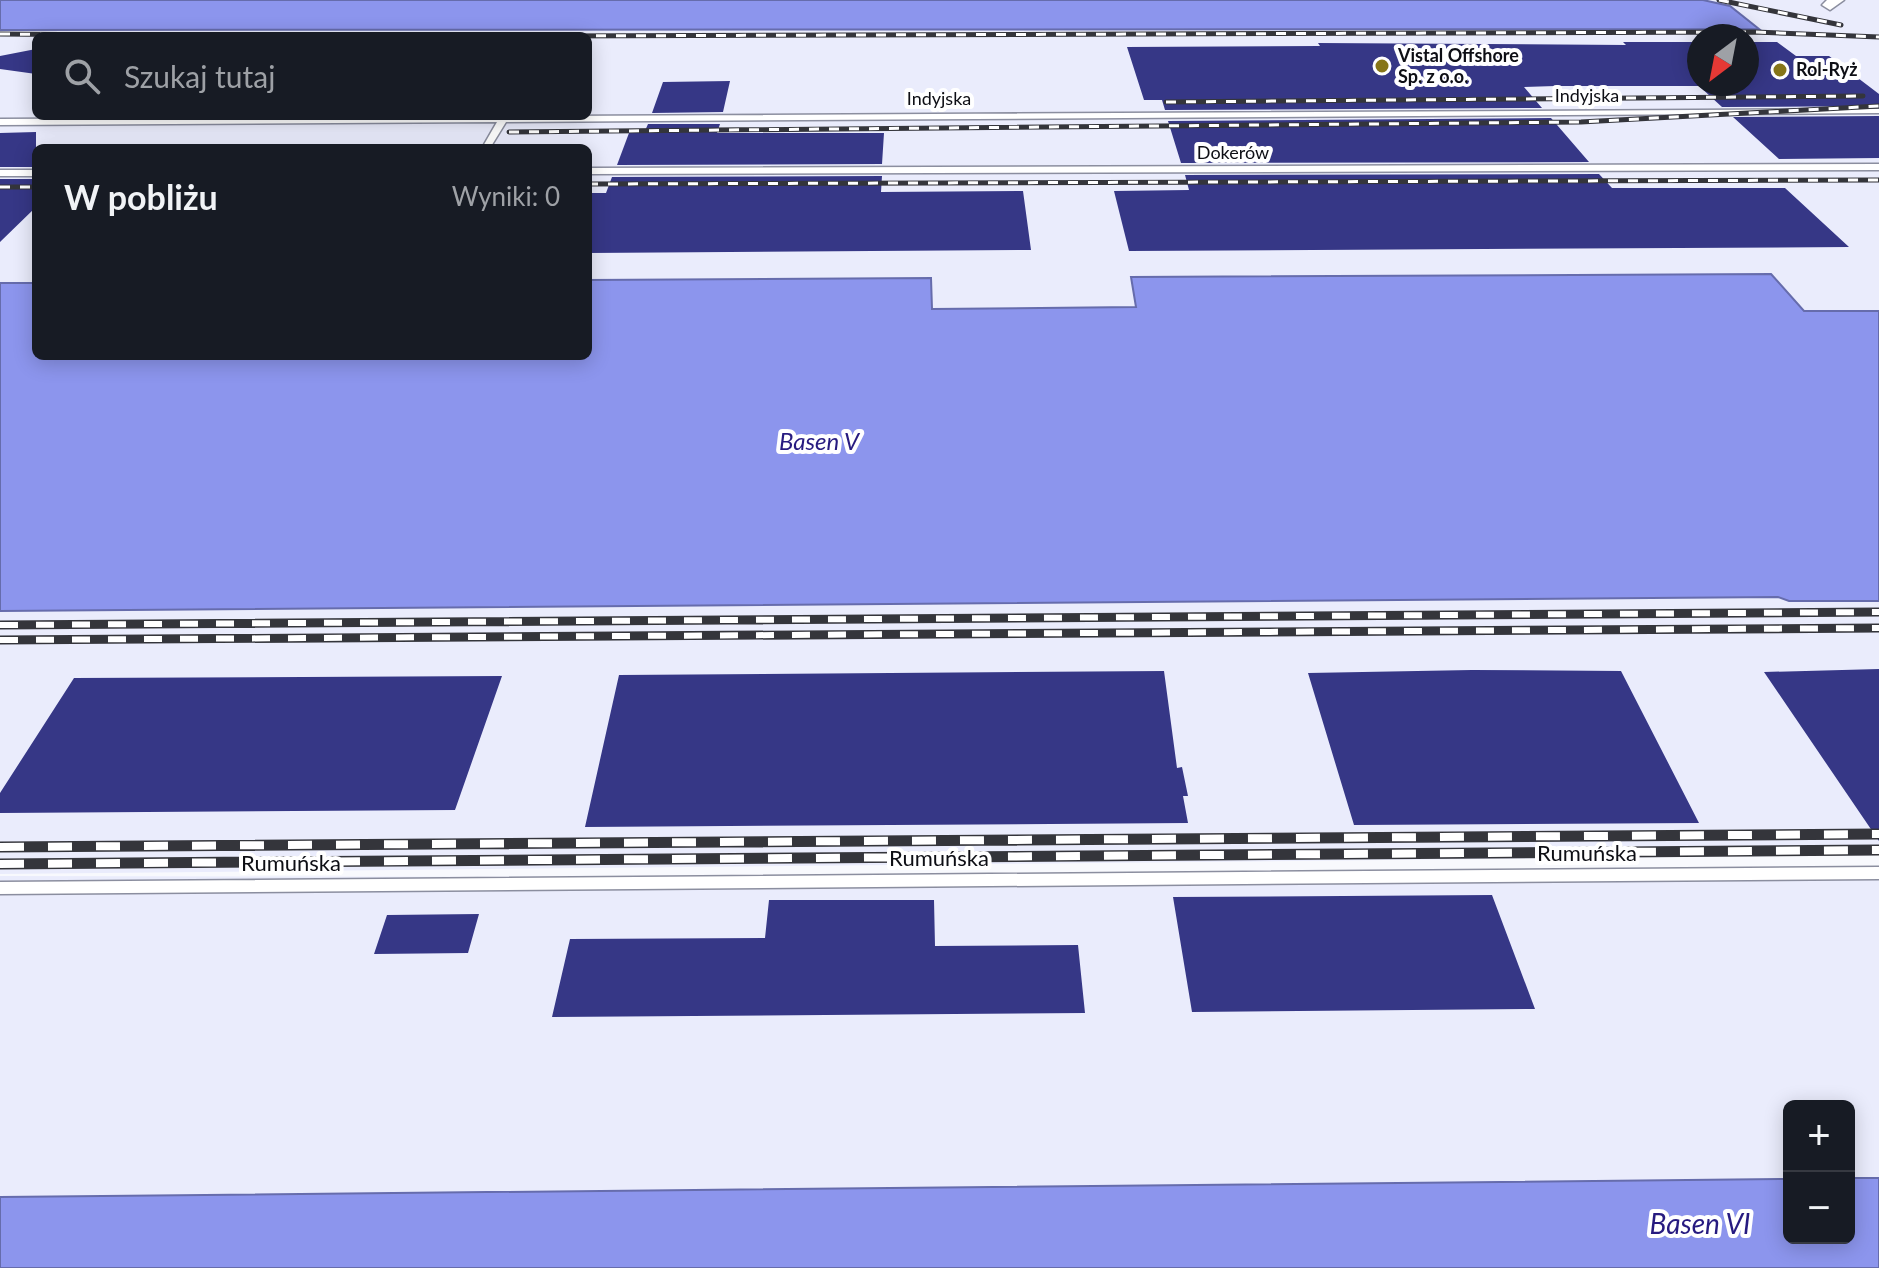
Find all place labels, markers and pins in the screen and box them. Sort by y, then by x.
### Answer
place label: Vistal Offshore Sp. z o.o. [1397,44,1519,87]
marker: Vistal Offshore Sp. z o.o. [1373,57,1391,75]
place label: Rol-Ryż [1796,58,1858,80]
marker: Rol-Ryż [1771,61,1789,79]

